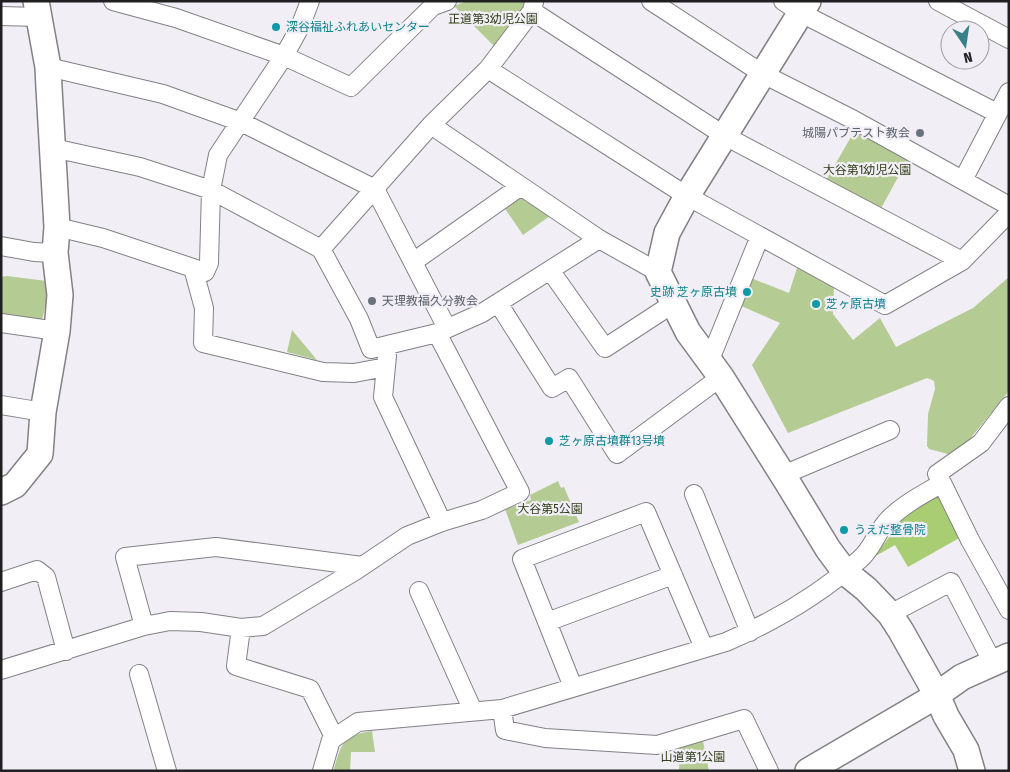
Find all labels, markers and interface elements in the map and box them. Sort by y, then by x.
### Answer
park label: 正道第3幼児公園 [448,12,538,26]
place label: 深谷福祉ふれあいセンター [286,20,430,34]
north arrow [940,20,990,70]
marker: 深谷福祉ふれあいセンター [270,21,282,33]
text: N [962,48,974,66]
place label: 城陽パブテスト教会 [802,126,910,140]
marker: 城陽パブテスト教会 [914,127,926,139]
park label: 大谷第1幼児公園 [823,163,911,177]
place label: 史跡 芝ヶ原古墳 [650,285,737,299]
marker: 史跡 芝ヶ原古墳 [741,286,753,298]
place label: 天理教福久分教会 [382,294,478,308]
marker: 天理教福久分教会 [366,295,378,307]
place label: 芝ヶ原古墳 [826,297,886,311]
marker: 芝ヶ原古墳 [810,298,822,310]
place label: 芝ヶ原古墳群13号墳 [559,434,665,448]
marker: 芝ヶ原古墳群13号墳 [543,435,555,447]
park label: 大谷第5公園 [517,502,583,516]
place label: うえだ整骨院 [854,523,926,537]
marker: うえだ整骨院 [838,524,850,536]
park label: 山道第1公園 [661,750,725,764]

